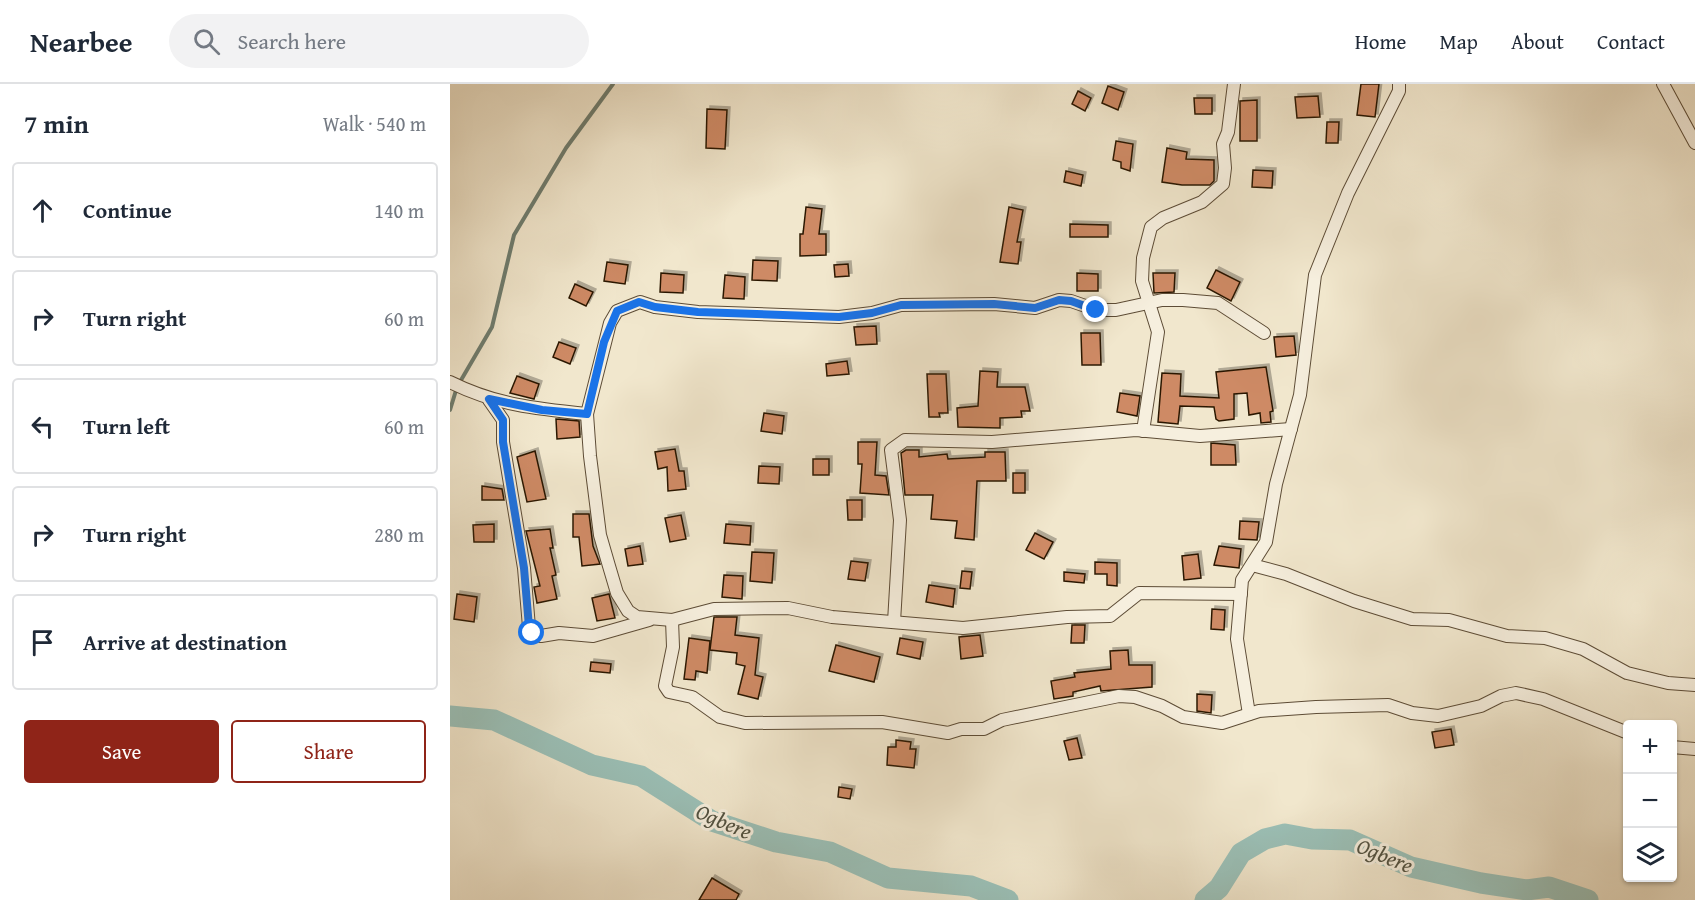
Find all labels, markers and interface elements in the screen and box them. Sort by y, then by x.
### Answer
search box [169,14,589,68]
text: Nearbee [30,21,133,62]
icon: search [190,25,223,58]
text: Search here [238,25,346,57]
text: Home [1355,26,1406,57]
text: Map [1439,26,1478,57]
text: About [1511,26,1564,57]
text: Contact [1597,26,1665,57]
text: 7 min [24,104,89,143]
text: Walk · 540 m [323,109,426,138]
icon: ahead [26,194,59,227]
text: Continue [83,194,172,226]
text: 140 m [374,196,424,225]
route end [1082,296,1108,322]
icon: right [26,302,59,335]
text: Turn right [83,302,186,334]
text: 60 m [384,304,424,333]
icon: left [26,410,59,443]
text: Turn left [83,410,170,442]
text: 60 m [384,412,424,441]
icon: right [26,518,59,551]
text: Turn right [83,518,186,550]
text: 280 m [374,520,424,549]
route start [518,619,544,645]
icon: arrive [26,626,59,659]
text: Arrive at destination [83,626,287,658]
button: Save [24,720,219,783]
button: Share [231,720,426,783]
map controls [1623,720,1677,882]
button: + [1623,720,1677,774]
button: − [1623,774,1677,828]
water label: Ogbere [691,795,757,847]
button: layers [1623,828,1677,882]
water label: Ogbere [1352,829,1418,881]

